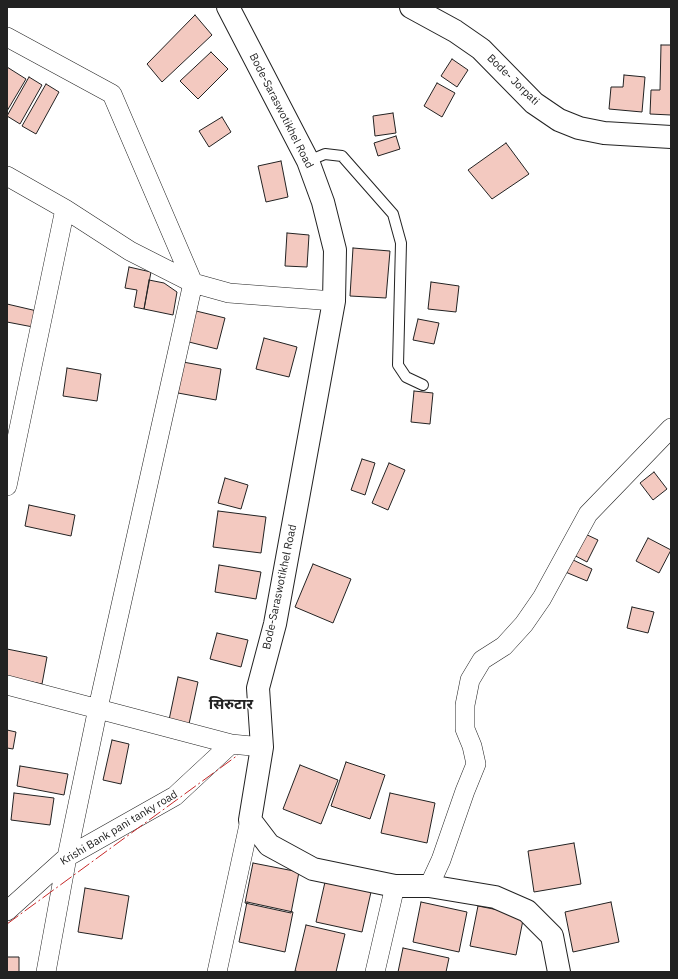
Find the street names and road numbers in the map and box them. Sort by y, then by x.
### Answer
street label: Bode-Saraswotikhel Road [246,51,316,171]
street label: Bode- Jorpati [484,52,542,108]
street label: Bode-Saraswotikhel Road [260,523,300,651]
street label: Krishi Bank pani tanky road [58,788,180,868]

